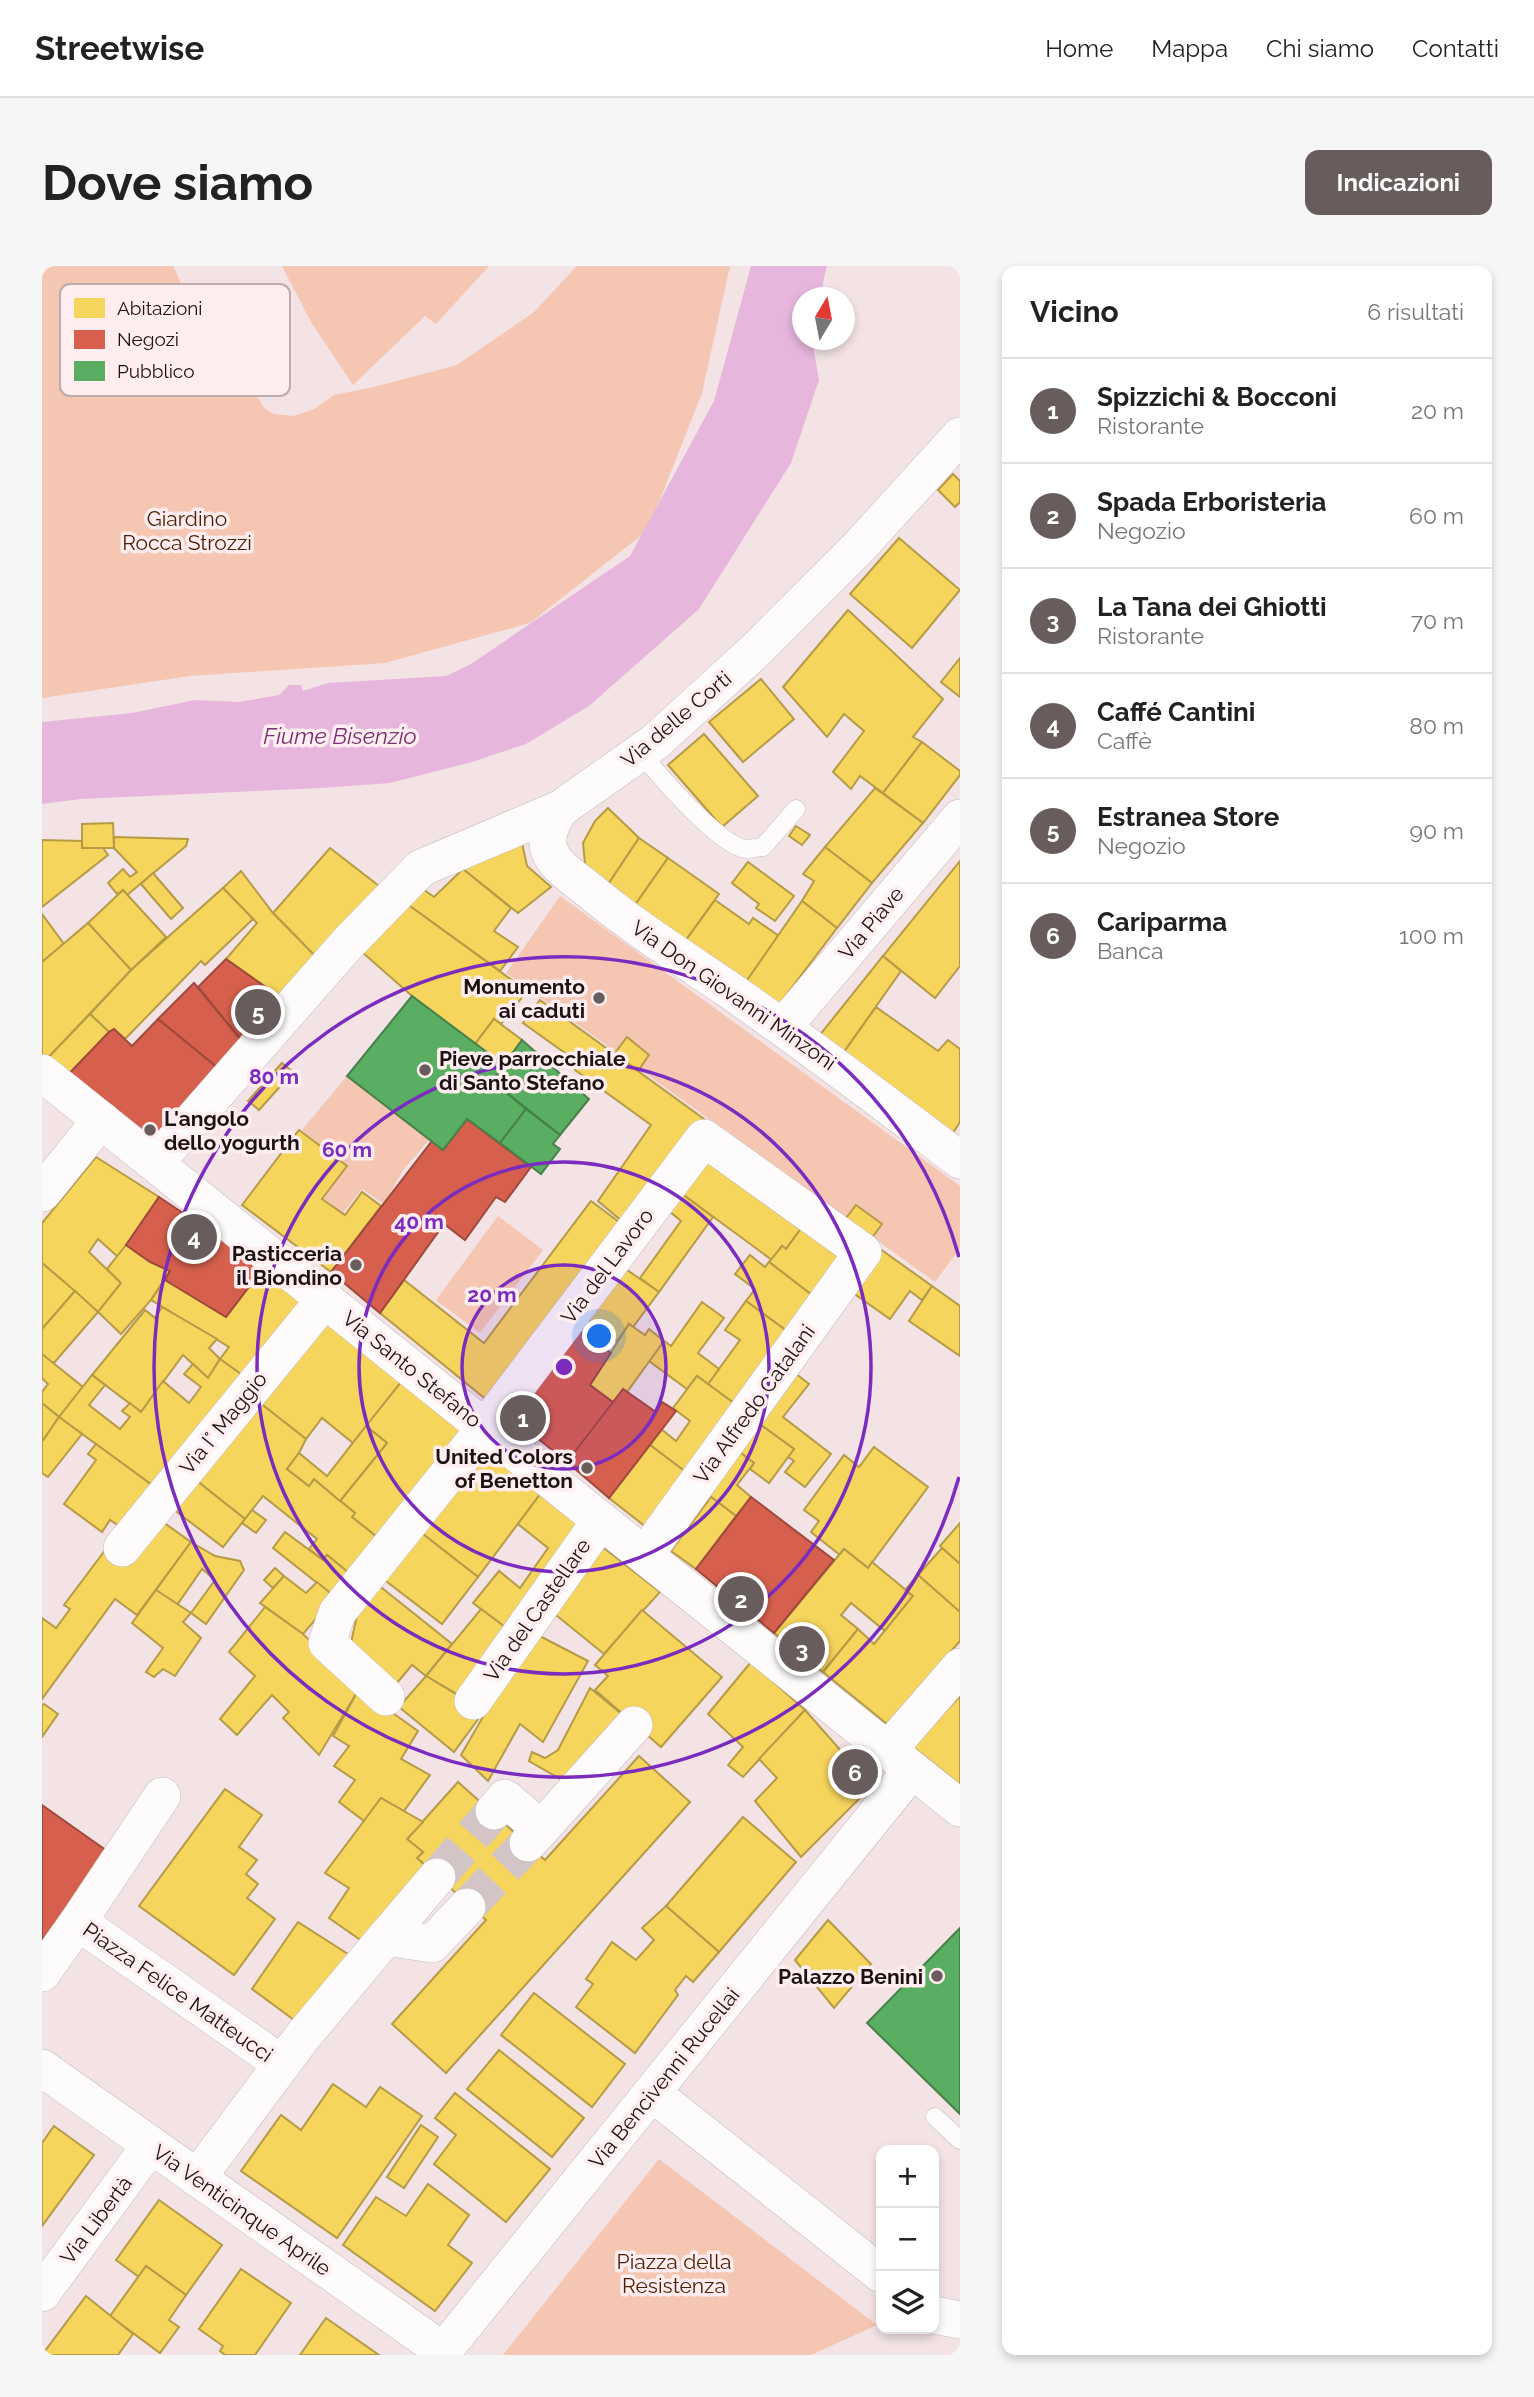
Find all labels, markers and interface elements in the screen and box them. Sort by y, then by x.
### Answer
text: Streetwise [35,29,204,68]
text: Home [1045,34,1113,63]
text: Mappa [1151,34,1228,63]
text: Chi siamo [1266,34,1374,63]
text: Contatti [1412,34,1499,63]
button: Indicazioni [1305,150,1492,215]
text: Dove siamo [42,154,313,211]
legend [60,284,290,396]
north arrow [792,287,855,350]
text: Vicino [1030,294,1119,329]
text: Abitazioni [117,297,202,319]
text: 6 risultati [1367,298,1464,325]
text: Negozi [117,328,179,350]
text: Pubblico [117,360,195,382]
text: Spizzichi & Bocconi [1097,382,1337,412]
text: 1 [1047,397,1059,424]
text: 20 m [1411,397,1464,424]
text: Ristorante [1097,412,1204,439]
text: Spada Erboristeria [1097,487,1327,517]
text: 2 [1047,502,1059,529]
text: 60 m [1409,502,1464,529]
park label: Giardino Rocca Strozzi [122,506,252,555]
text: Negozio [1097,517,1186,544]
text: La Tana dei Ghiotti [1097,592,1327,622]
text: 3 [1047,607,1059,634]
text: 70 m [1411,607,1464,634]
text: Ristorante [1097,622,1204,649]
street label: Via delle Corti [616,666,736,772]
text: Caffé Cantini [1097,697,1255,727]
text: 4 [1046,712,1060,739]
text: 80 m [1409,712,1464,739]
water label: Fiume Bisenzio [263,722,417,749]
text: Caffè [1097,727,1152,754]
text: Estranea Store [1097,802,1279,832]
text: 5 [1047,817,1059,844]
text: 90 m [1409,817,1464,844]
text: Negozio [1097,832,1186,859]
street label: Via Piave [833,881,909,965]
text: Cariparma [1097,907,1227,937]
street label: Via Don Giovanni Minzoni [627,915,841,1075]
text: 6 [1046,922,1060,949]
text: 100 m [1399,922,1464,949]
text: Banca [1097,937,1163,964]
place label: Monumento ai caduti [463,974,585,1023]
pin: 5 [235,986,281,1038]
marker: Monumento ai caduti [591,990,607,1006]
place label: Pieve parrocchiale di Santo Stefano [439,1046,626,1095]
marker: Pieve parrocchiale di Santo Stefano [417,1062,433,1078]
text: 80 m [249,1064,299,1089]
place label: L'angolo dello yogurth [164,1106,300,1155]
marker: L'angolo dello yogurth [142,1122,158,1138]
text: 60 m [322,1137,372,1162]
street label: Via del Lavoro [556,1204,658,1328]
text: 40 m [394,1209,444,1234]
pin: 4 [171,1211,217,1263]
place label: Pasticceria il Biondino [232,1241,342,1290]
marker: Pasticceria il Biondino [348,1257,364,1273]
text: 20 m [467,1282,517,1307]
street label: Via Santo Stefano [338,1305,486,1433]
your location [582,1319,616,1353]
street label: Via Alfredo Catalani [688,1320,820,1488]
centre of rings [552,1355,576,1379]
street label: Via I° Maggio [174,1367,272,1479]
pin: 1 [500,1392,546,1444]
place label: United Colors of Benetton [435,1444,573,1493]
marker: United Colors of Benetton [579,1460,595,1476]
street label: Via del Castellare [478,1534,596,1686]
pin: 2 [718,1573,764,1625]
pin: 3 [779,1623,825,1675]
pin: 6 [832,1746,878,1798]
street label: Piazza Felice Matteucci [78,1917,278,2067]
place label: Palazzo Benini [778,1964,923,1989]
marker: Palazzo Benini [929,1968,945,1984]
street label: Via Bencivenni Rucellai [583,1983,745,2173]
street label: Via Venticinque Aprile [148,2139,336,2281]
map controls [876,2145,939,2334]
button: + [876,2145,939,2208]
street label: Via Libertà [55,2171,137,2269]
button: − [876,2208,939,2271]
park label: Piazza della Resistenza [617,2249,731,2298]
button: layers [876,2271,939,2334]

